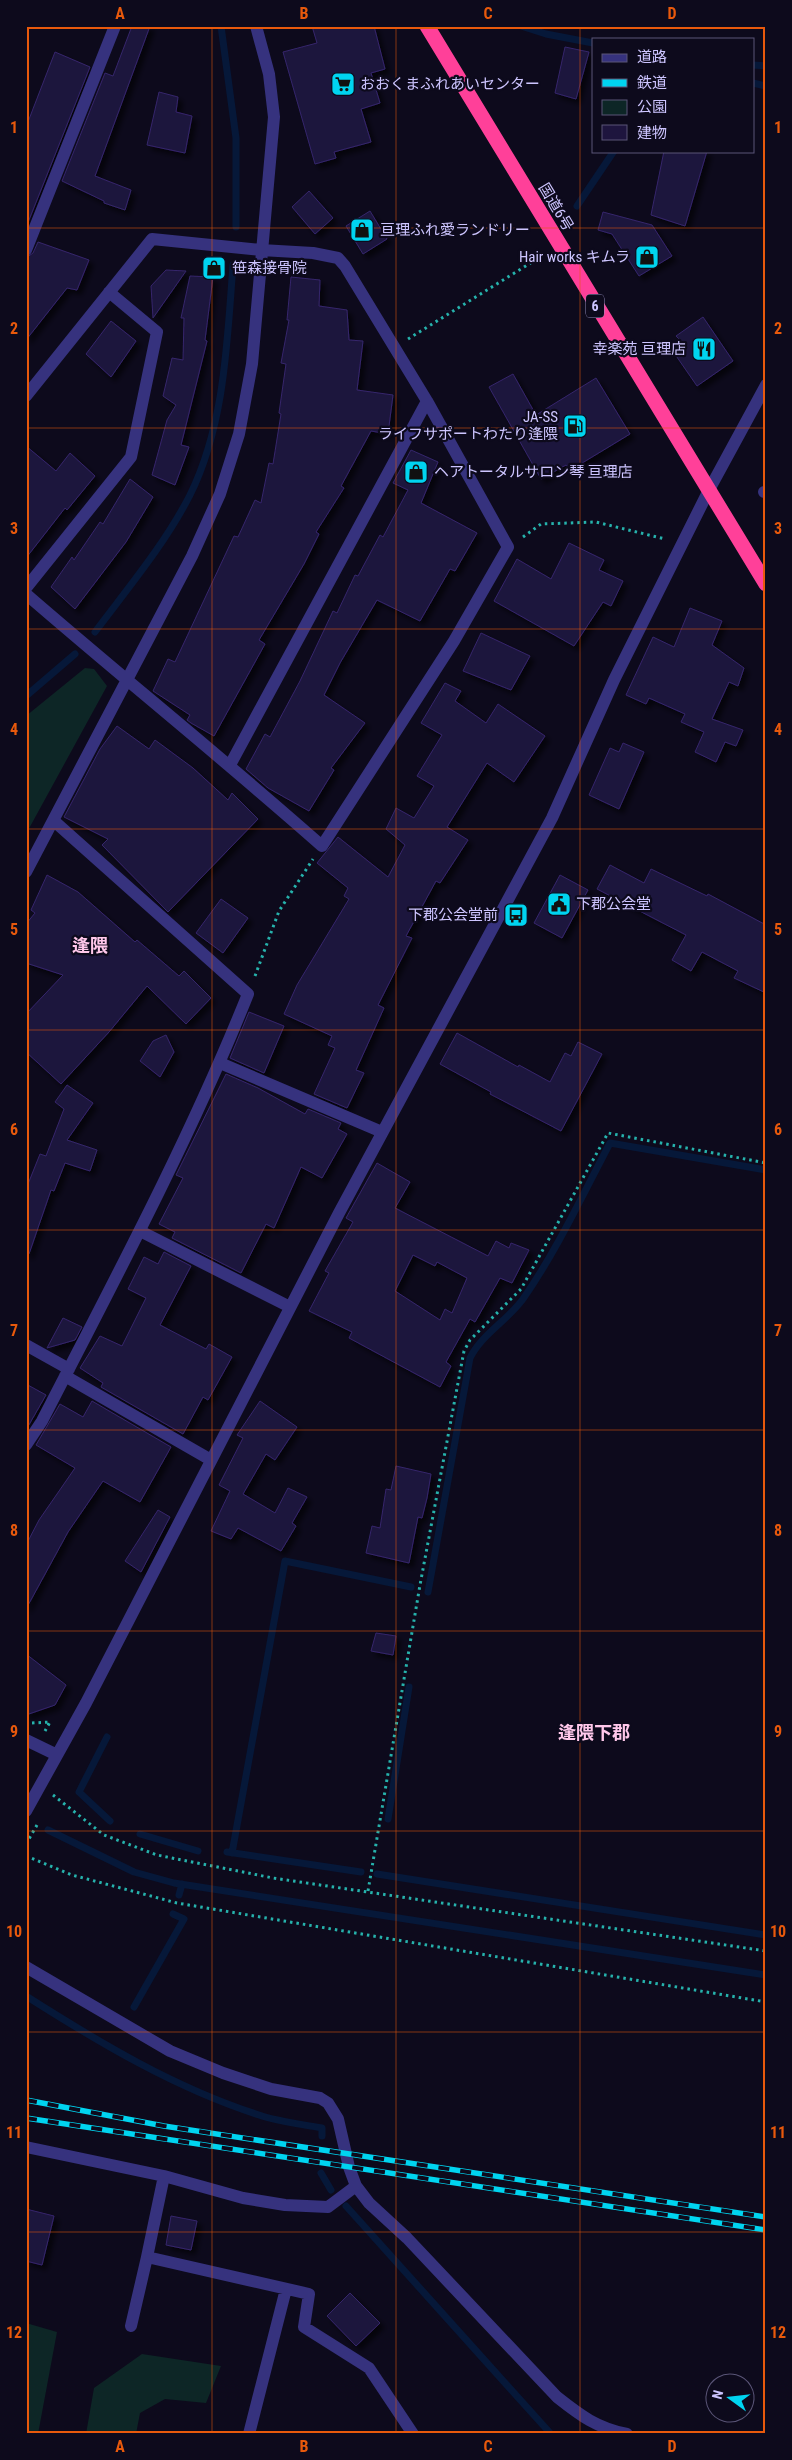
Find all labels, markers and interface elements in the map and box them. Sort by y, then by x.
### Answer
text: A [115,4,125,23]
text: B [300,4,309,23]
text: C [483,4,493,23]
text: D [667,4,677,23]
legend [592,38,754,152]
text: 道路 [637,48,667,66]
supermarket icon: おおくまふれあいセンター [330,71,356,97]
text: 鉄道 [637,74,667,92]
place label: おおくまふれあいセンター [360,75,540,93]
text: 公園 [637,98,667,116]
text: 1 [10,118,18,137]
text: 1 [774,118,782,137]
text: 建物 [637,124,667,142]
street label: 国道6号 [535,180,577,234]
shop icon: 亘理ふれ愛ランドリー [349,217,375,243]
place label: 亘理ふれ愛ランドリー [380,221,530,239]
shop icon: Hair works キムラ [634,244,660,270]
place label: Hair works キムラ [519,248,630,266]
shop icon: 笹森接骨院 [201,255,227,281]
place label: 笹森接骨院 [232,259,307,277]
road number: 6 [586,294,604,318]
text: 2 [10,319,18,338]
text: 2 [774,319,782,338]
restaurant icon: 幸楽苑 亘理店 [691,336,717,362]
place label: 幸楽苑 亘理店 [593,340,686,358]
place label: JA-SS ライフサポートわたり逢隈 [378,408,558,443]
fuel station icon: JA-SS ライフサポートわたり逢隈 [562,413,588,439]
shop icon: ヘアトータルサロン琴 亘理店 [403,459,429,485]
place label: ヘアトータルサロン琴 亘理店 [434,463,632,481]
text: 3 [10,519,18,538]
text: 3 [774,519,782,538]
text: 4 [10,720,18,739]
text: 4 [774,720,782,739]
public building icon: 下郡公会堂 [546,891,572,917]
place label: 下郡公会堂 [576,895,651,913]
bus stop icon: 下郡公会堂前 [503,902,529,928]
place label: 下郡公会堂前 [408,906,498,924]
text: 5 [10,920,18,939]
text: 5 [774,920,782,939]
district label: 逢隈 [72,935,108,956]
text: 6 [10,1120,18,1139]
text: 6 [774,1120,782,1139]
text: 7 [10,1321,18,1340]
text: 7 [774,1321,782,1340]
text: 8 [10,1521,18,1540]
text: 8 [774,1521,782,1540]
text: 9 [10,1722,18,1741]
district label: 逢隈下郡 [558,1722,630,1743]
text: 9 [774,1722,782,1741]
text: 10 [6,1922,22,1941]
text: 10 [770,1922,786,1941]
text: 11 [6,2123,22,2142]
text: 11 [770,2123,786,2142]
text: 12 [6,2323,22,2342]
text: 12 [770,2323,786,2342]
north arrow [704,2372,754,2422]
text: N [709,2388,726,2401]
text: A [115,2437,125,2456]
text: B [300,2437,309,2456]
text: C [483,2437,493,2456]
text: D [667,2437,677,2456]

